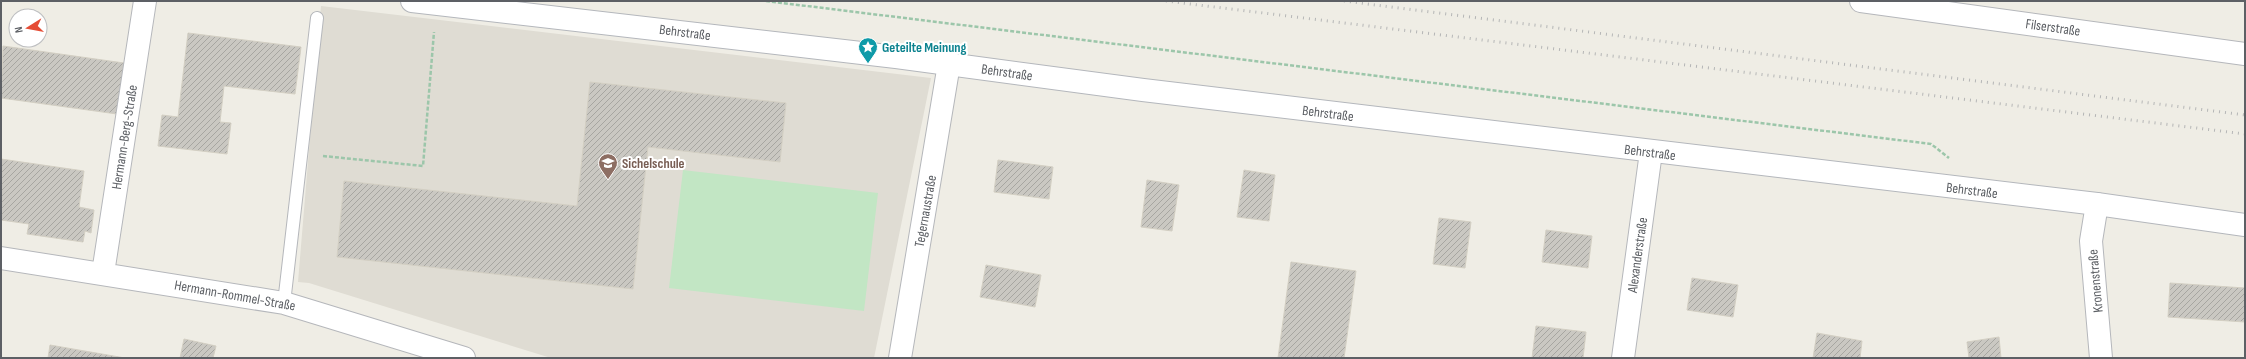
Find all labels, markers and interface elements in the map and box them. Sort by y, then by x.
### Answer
north arrow [8,8,48,48]
street label: Filserstraße [2024,15,2081,40]
street label: Behrstraße [658,21,712,44]
text: N [12,26,26,34]
place icon: Geteilte Meinung [857,36,879,64]
place label: Geteilte Meinung [882,39,966,56]
street label: Behrstraße [980,60,1034,85]
street label: Hermann-Berg-Straße [108,84,141,191]
street label: Behrstraße [1301,102,1355,125]
street label: Behrstraße [1623,141,1677,164]
school or university icon: Sichelschule [597,152,619,180]
place label: Sichelschule [622,155,685,172]
street label: Tegernaustraße [911,174,940,248]
street label: Behrstraße [1945,179,1999,202]
street label: Alexanderstraße [1624,216,1651,295]
street label: Kronenstraße [2084,249,2107,313]
street label: Hermann-Rommel-Straße [173,276,297,315]

